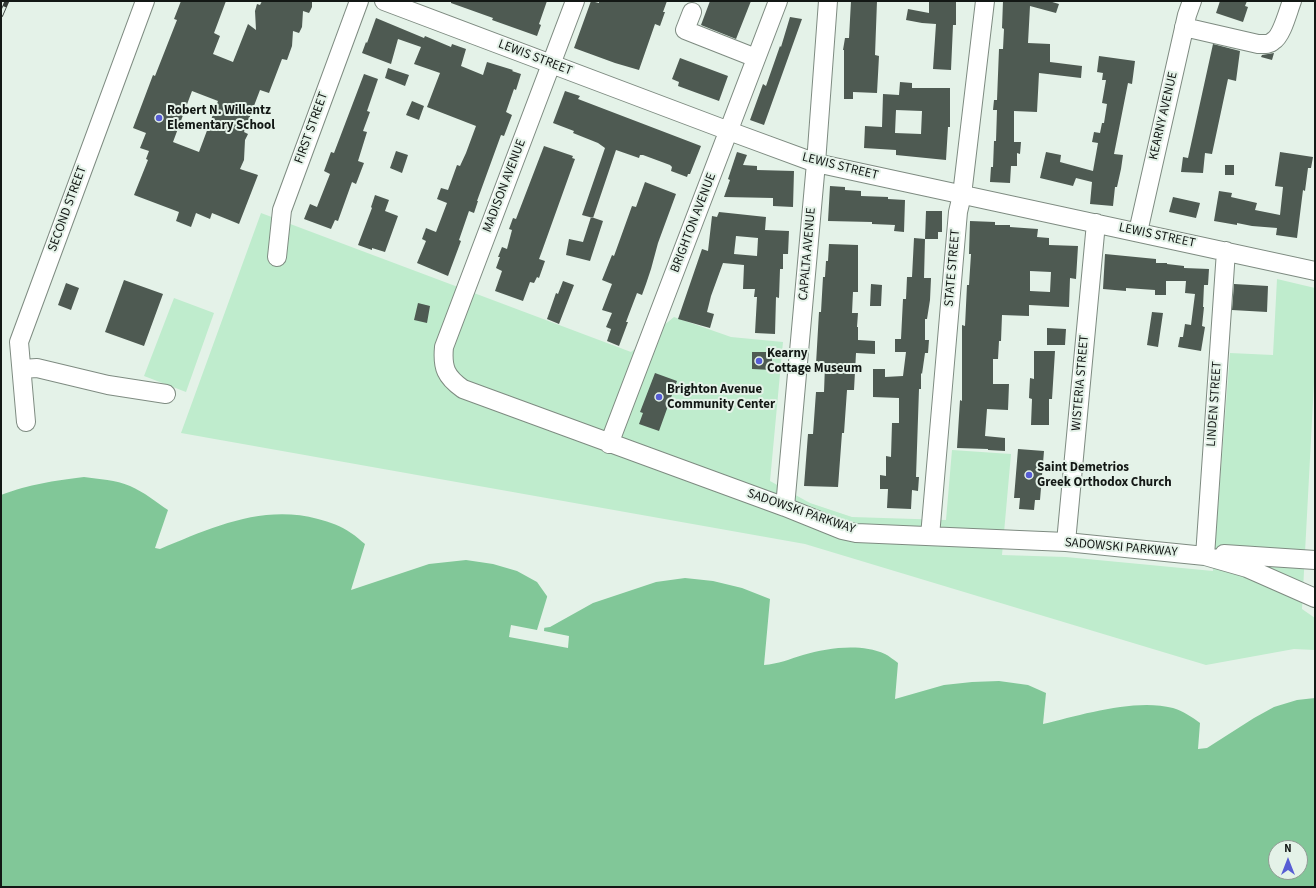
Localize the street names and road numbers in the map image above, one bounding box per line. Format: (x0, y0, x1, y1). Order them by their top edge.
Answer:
street label: LEWIS STREET (496, 37, 574, 79)
street label: KEARNY AVENUE (1146, 70, 1182, 162)
street label: FIRST STREET (292, 90, 332, 166)
street label: MADISON AVENUE (480, 137, 530, 235)
street label: LEWIS STREET (800, 150, 880, 184)
street label: SECOND STREET (45, 164, 91, 254)
street label: BRIGHTON AVENUE (668, 171, 720, 275)
street label: CAPALTA AVENUE (796, 207, 820, 301)
street label: LEWIS STREET (1117, 220, 1197, 252)
street label: STATE STREET (942, 229, 964, 307)
street label: WISTERIA STREET (1069, 334, 1093, 432)
street label: LINDEN STREET (1204, 361, 1226, 447)
street label: SADOWSKI PARKWAY (745, 486, 857, 538)
street label: SADOWSKI PARKWAY (1064, 535, 1178, 561)

